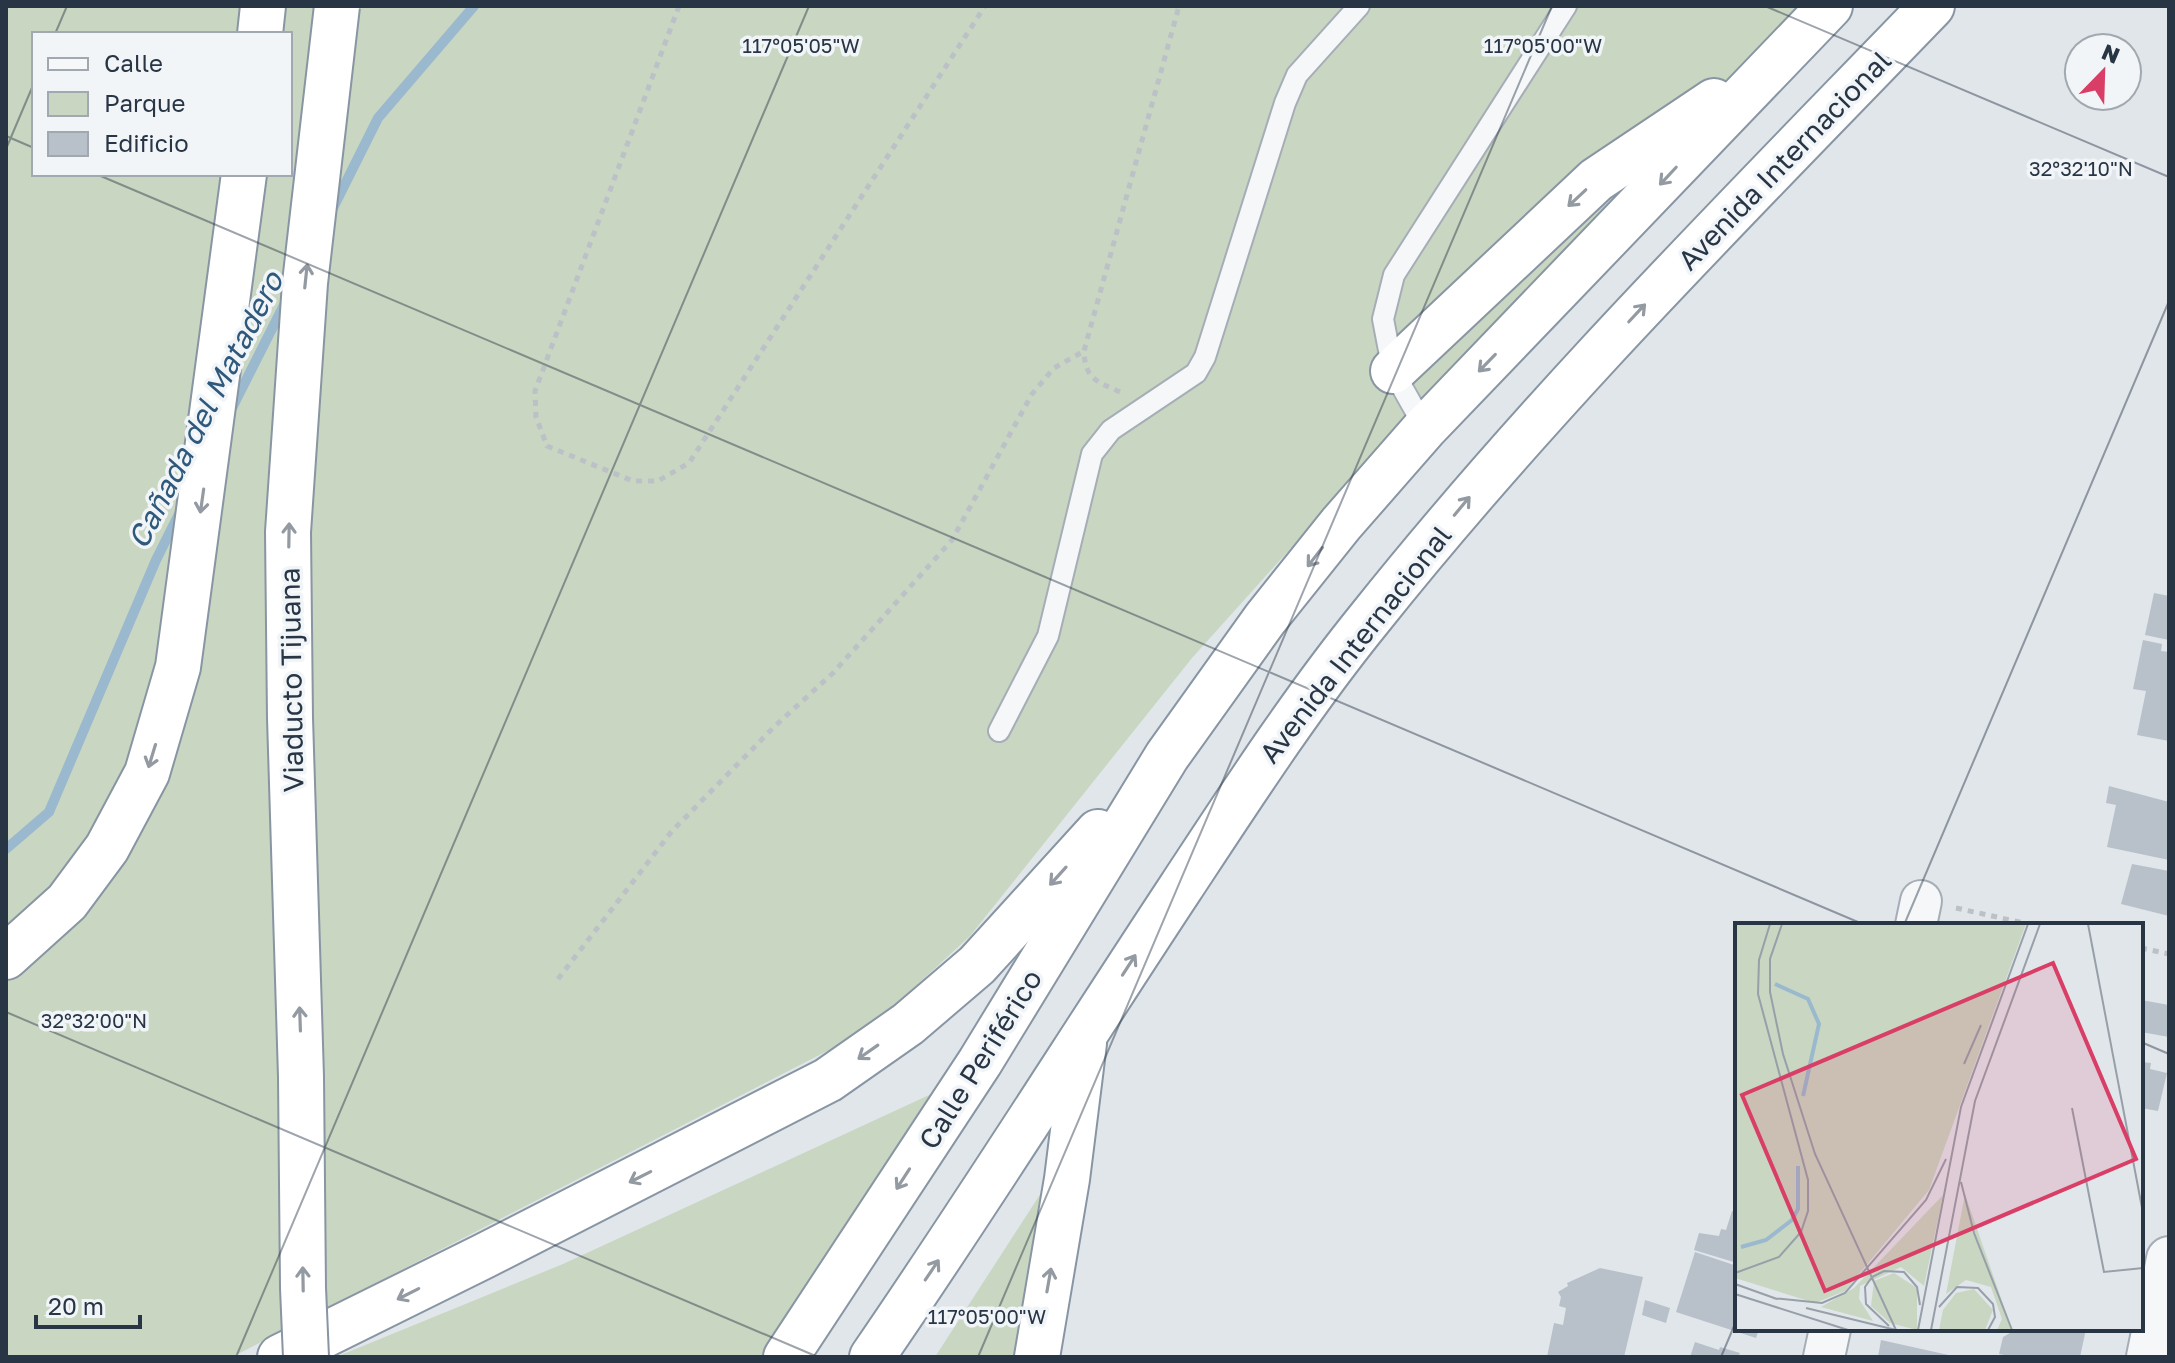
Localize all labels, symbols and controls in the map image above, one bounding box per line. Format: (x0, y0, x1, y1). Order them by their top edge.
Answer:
legend (32, 32, 292, 176)
north arrow (2063, 32, 2143, 112)
text: 117°05'05"W (742, 33, 860, 57)
text: 117°05'00"W (1484, 33, 1602, 57)
text: N (2098, 37, 2124, 69)
street label: Avenida Internacional (1671, 44, 1897, 276)
text: Calle (104, 48, 163, 77)
text: Parque (104, 88, 185, 117)
text: Edificio (104, 128, 189, 157)
text: 32°32'10"N (2029, 156, 2133, 180)
one-way arrow (1659, 165, 1677, 185)
one-way arrow (1567, 188, 1587, 207)
one-way arrow (298, 263, 313, 290)
water label: Cañada del Matadero (120, 264, 291, 554)
one-way arrow (1627, 304, 1645, 324)
one-way arrow (1478, 353, 1497, 373)
one-way arrow (194, 488, 209, 513)
one-way arrow (1453, 496, 1471, 517)
street label: Avenida Internacional (1252, 519, 1458, 769)
one-way arrow (281, 522, 296, 549)
one-way arrow (1306, 546, 1323, 567)
street label: Viaducto Tijuana (273, 567, 309, 793)
one-way arrow (144, 742, 159, 768)
one-way arrow (1048, 866, 1067, 886)
inset map (1735, 923, 2143, 1331)
one-way arrow (1121, 955, 1137, 977)
street label: Calle Periférico (912, 963, 1048, 1155)
one-way arrow (292, 1006, 307, 1033)
text: 32°32'00"N (41, 1008, 147, 1032)
one-way arrow (857, 1044, 879, 1060)
one-way arrow (895, 1167, 912, 1189)
one-way arrow (628, 1169, 652, 1185)
one-way arrow (924, 1259, 940, 1281)
one-way arrow (295, 1266, 311, 1293)
one-way arrow (1043, 1268, 1058, 1293)
scale bar (36, 1279, 140, 1329)
one-way arrow (397, 1287, 421, 1303)
text: 20 m (48, 1291, 104, 1320)
text: 117°05'00"W (928, 1304, 1046, 1328)

